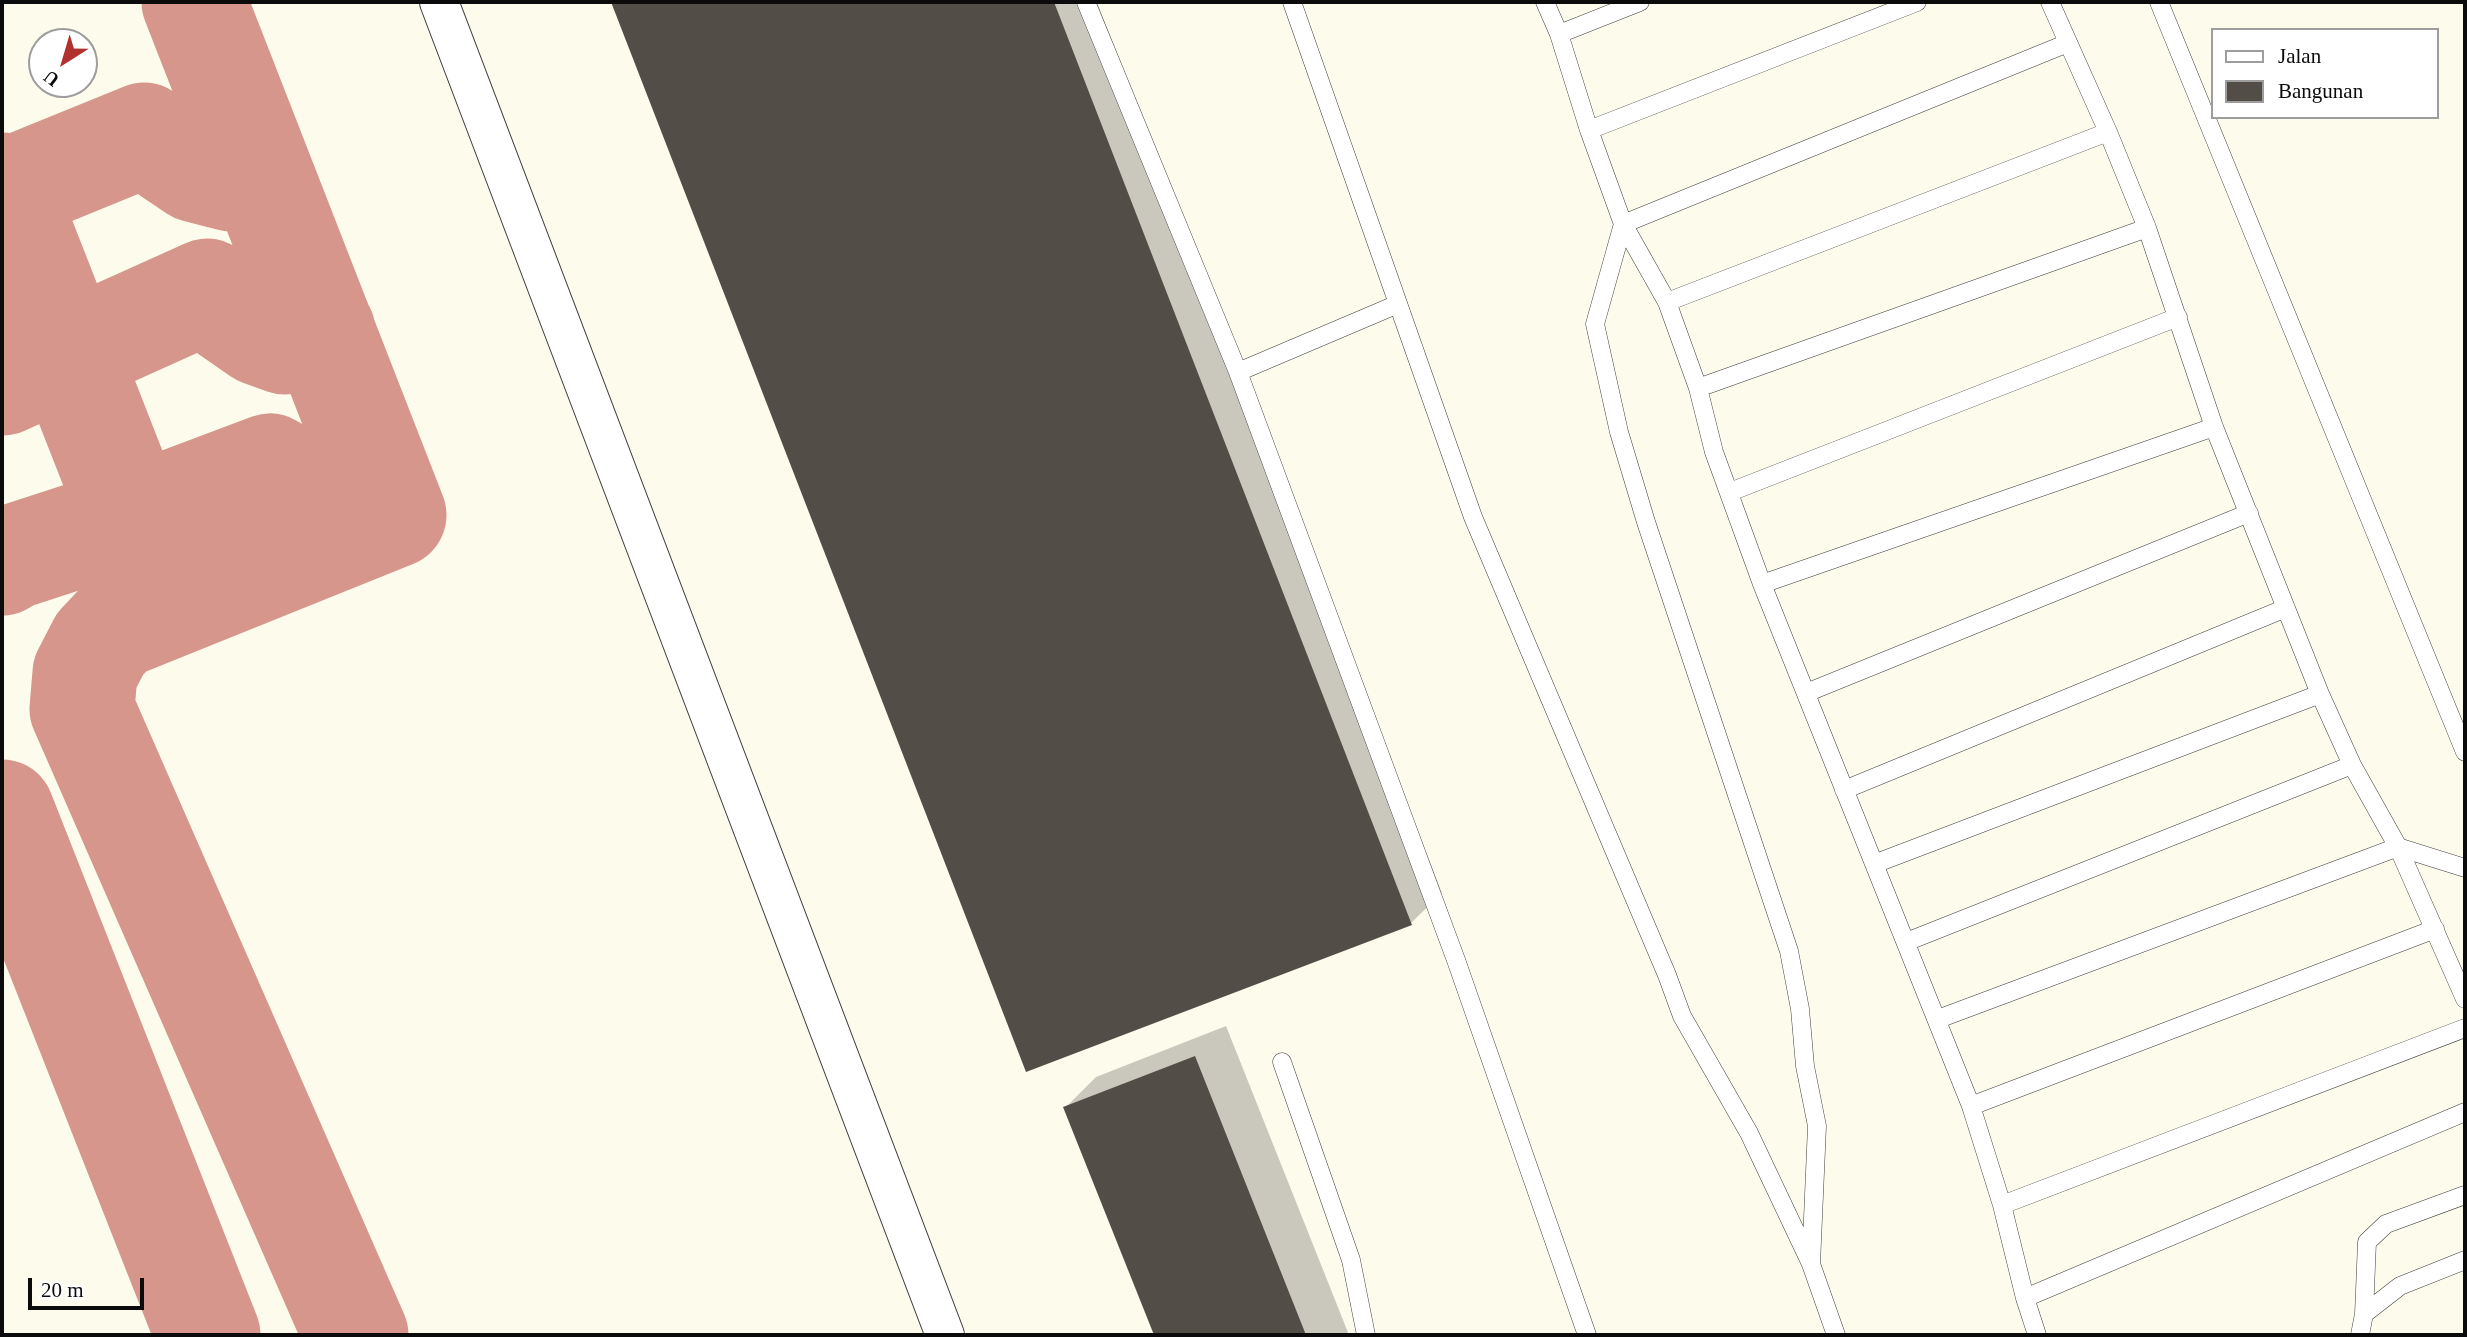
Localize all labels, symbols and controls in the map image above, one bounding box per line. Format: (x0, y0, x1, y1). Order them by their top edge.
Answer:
north arrow (28, 28, 98, 98)
legend (2212, 28, 2439, 119)
text: Jalan (2278, 44, 2321, 68)
text: U (39, 66, 63, 91)
text: Bangunan (2278, 79, 2363, 103)
scale bar (32, 1264, 147, 1308)
text: 20 m (41, 1278, 84, 1302)

